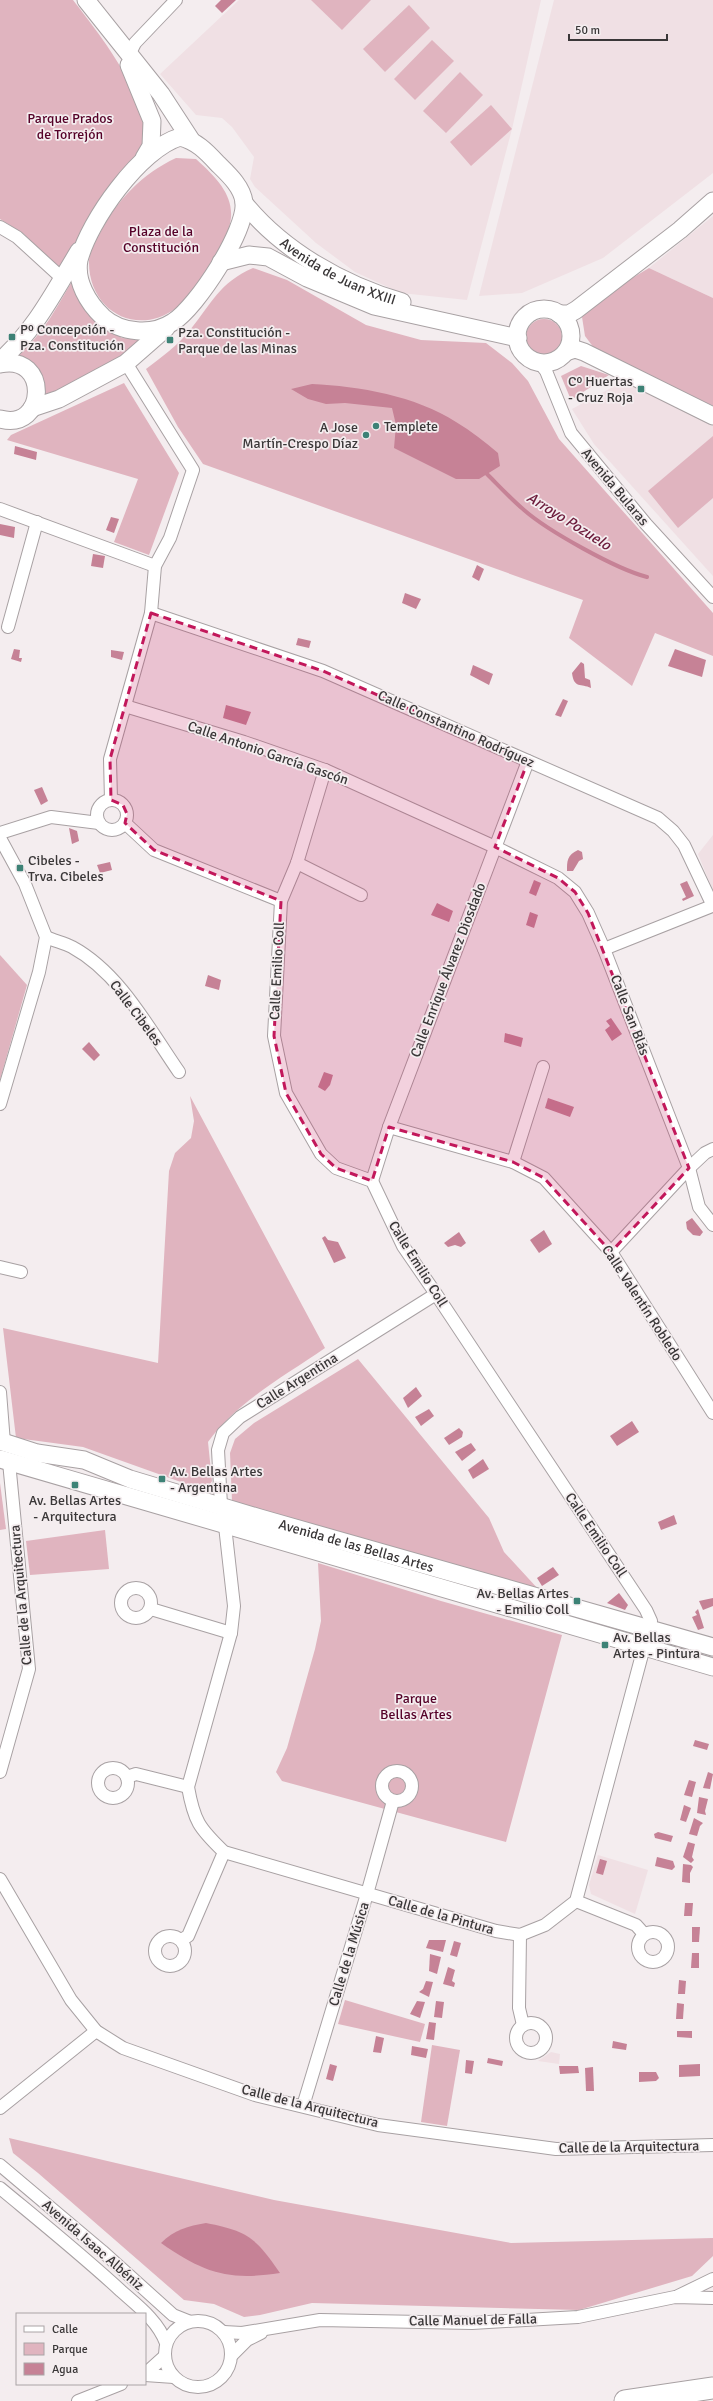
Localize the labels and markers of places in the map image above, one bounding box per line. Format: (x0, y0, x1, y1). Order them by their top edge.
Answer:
place label: Pº Concepción - Pza. Constitución (20, 321, 124, 354)
place label: Pza. Constitución - Parque de las Minas (178, 324, 297, 357)
marker: Pº Concepción - Pza. Constitución (7, 332, 17, 342)
marker: Pza. Constitución - Parque de las Minas (165, 335, 175, 345)
place label: Cº Huertas - Cruz Roja (568, 373, 633, 406)
marker: Cº Huertas - Cruz Roja (636, 384, 646, 394)
place label: Templete (384, 418, 438, 435)
place label: A Jose Martín-Crespo Díaz (242, 419, 358, 452)
marker: Templete (371, 421, 381, 431)
marker: A Jose Martín-Crespo Díaz (361, 430, 371, 440)
place label: Cibeles - Trva. Cibeles (28, 852, 104, 885)
marker: Cibeles - Trva. Cibeles (15, 863, 25, 873)
place label: Av. Bellas Artes - Argentina (170, 1463, 263, 1496)
marker: Av. Bellas Artes - Argentina (157, 1474, 167, 1484)
marker: Av. Bellas Artes - Arquitectura (70, 1480, 80, 1490)
place label: Av. Bellas Artes - Arquitectura (29, 1492, 121, 1525)
place label: Av. Bellas Artes - Emilio Coll (476, 1585, 569, 1618)
marker: Av. Bellas Artes - Emilio Coll (572, 1596, 582, 1606)
place label: Av. Bellas Artes - Pintura (613, 1629, 700, 1662)
marker: Av. Bellas Artes - Pintura (600, 1640, 610, 1650)

